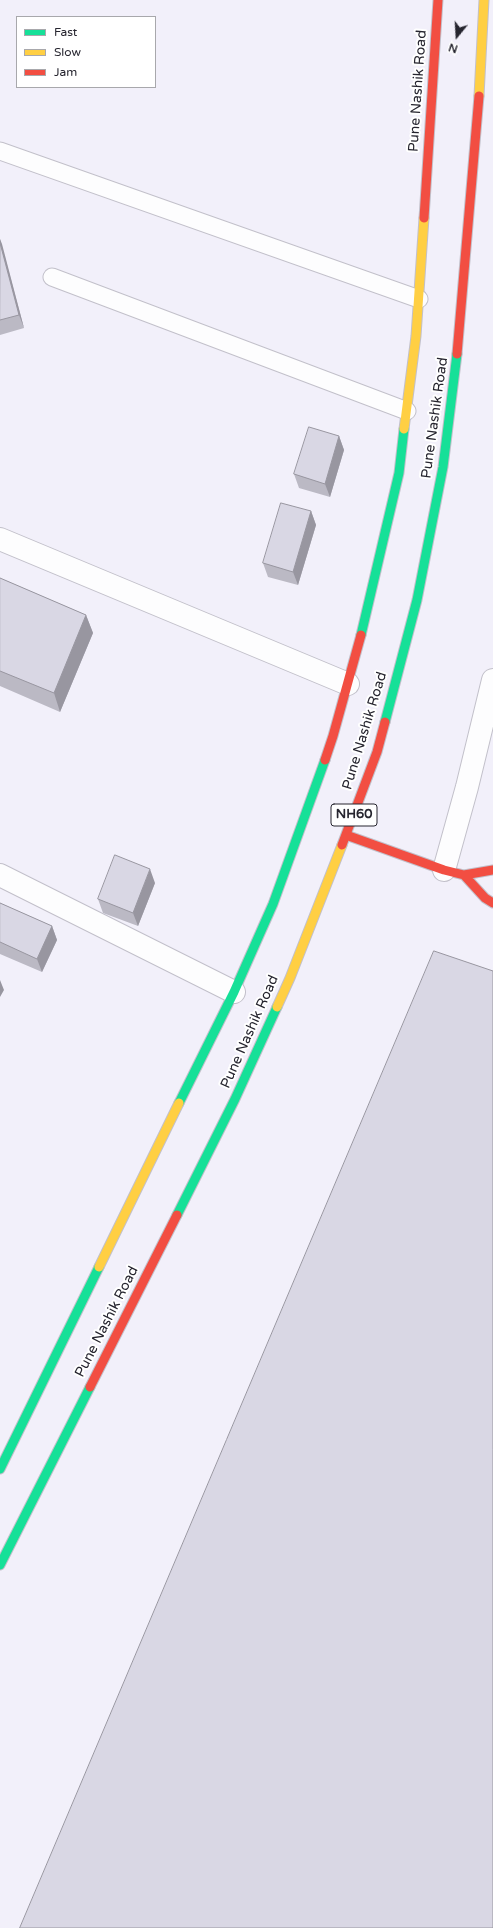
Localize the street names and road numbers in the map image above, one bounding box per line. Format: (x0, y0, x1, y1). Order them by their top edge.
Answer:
street label: Pune Nashik Road (405, 29, 431, 153)
street label: Pune Nashik Road (418, 356, 452, 480)
street label: Pune Nashik Road (339, 670, 391, 792)
road number: NH60 (331, 804, 377, 826)
street label: Pune Nashik Road (217, 973, 283, 1091)
street label: Pune Nashik Road (72, 1264, 142, 1380)

